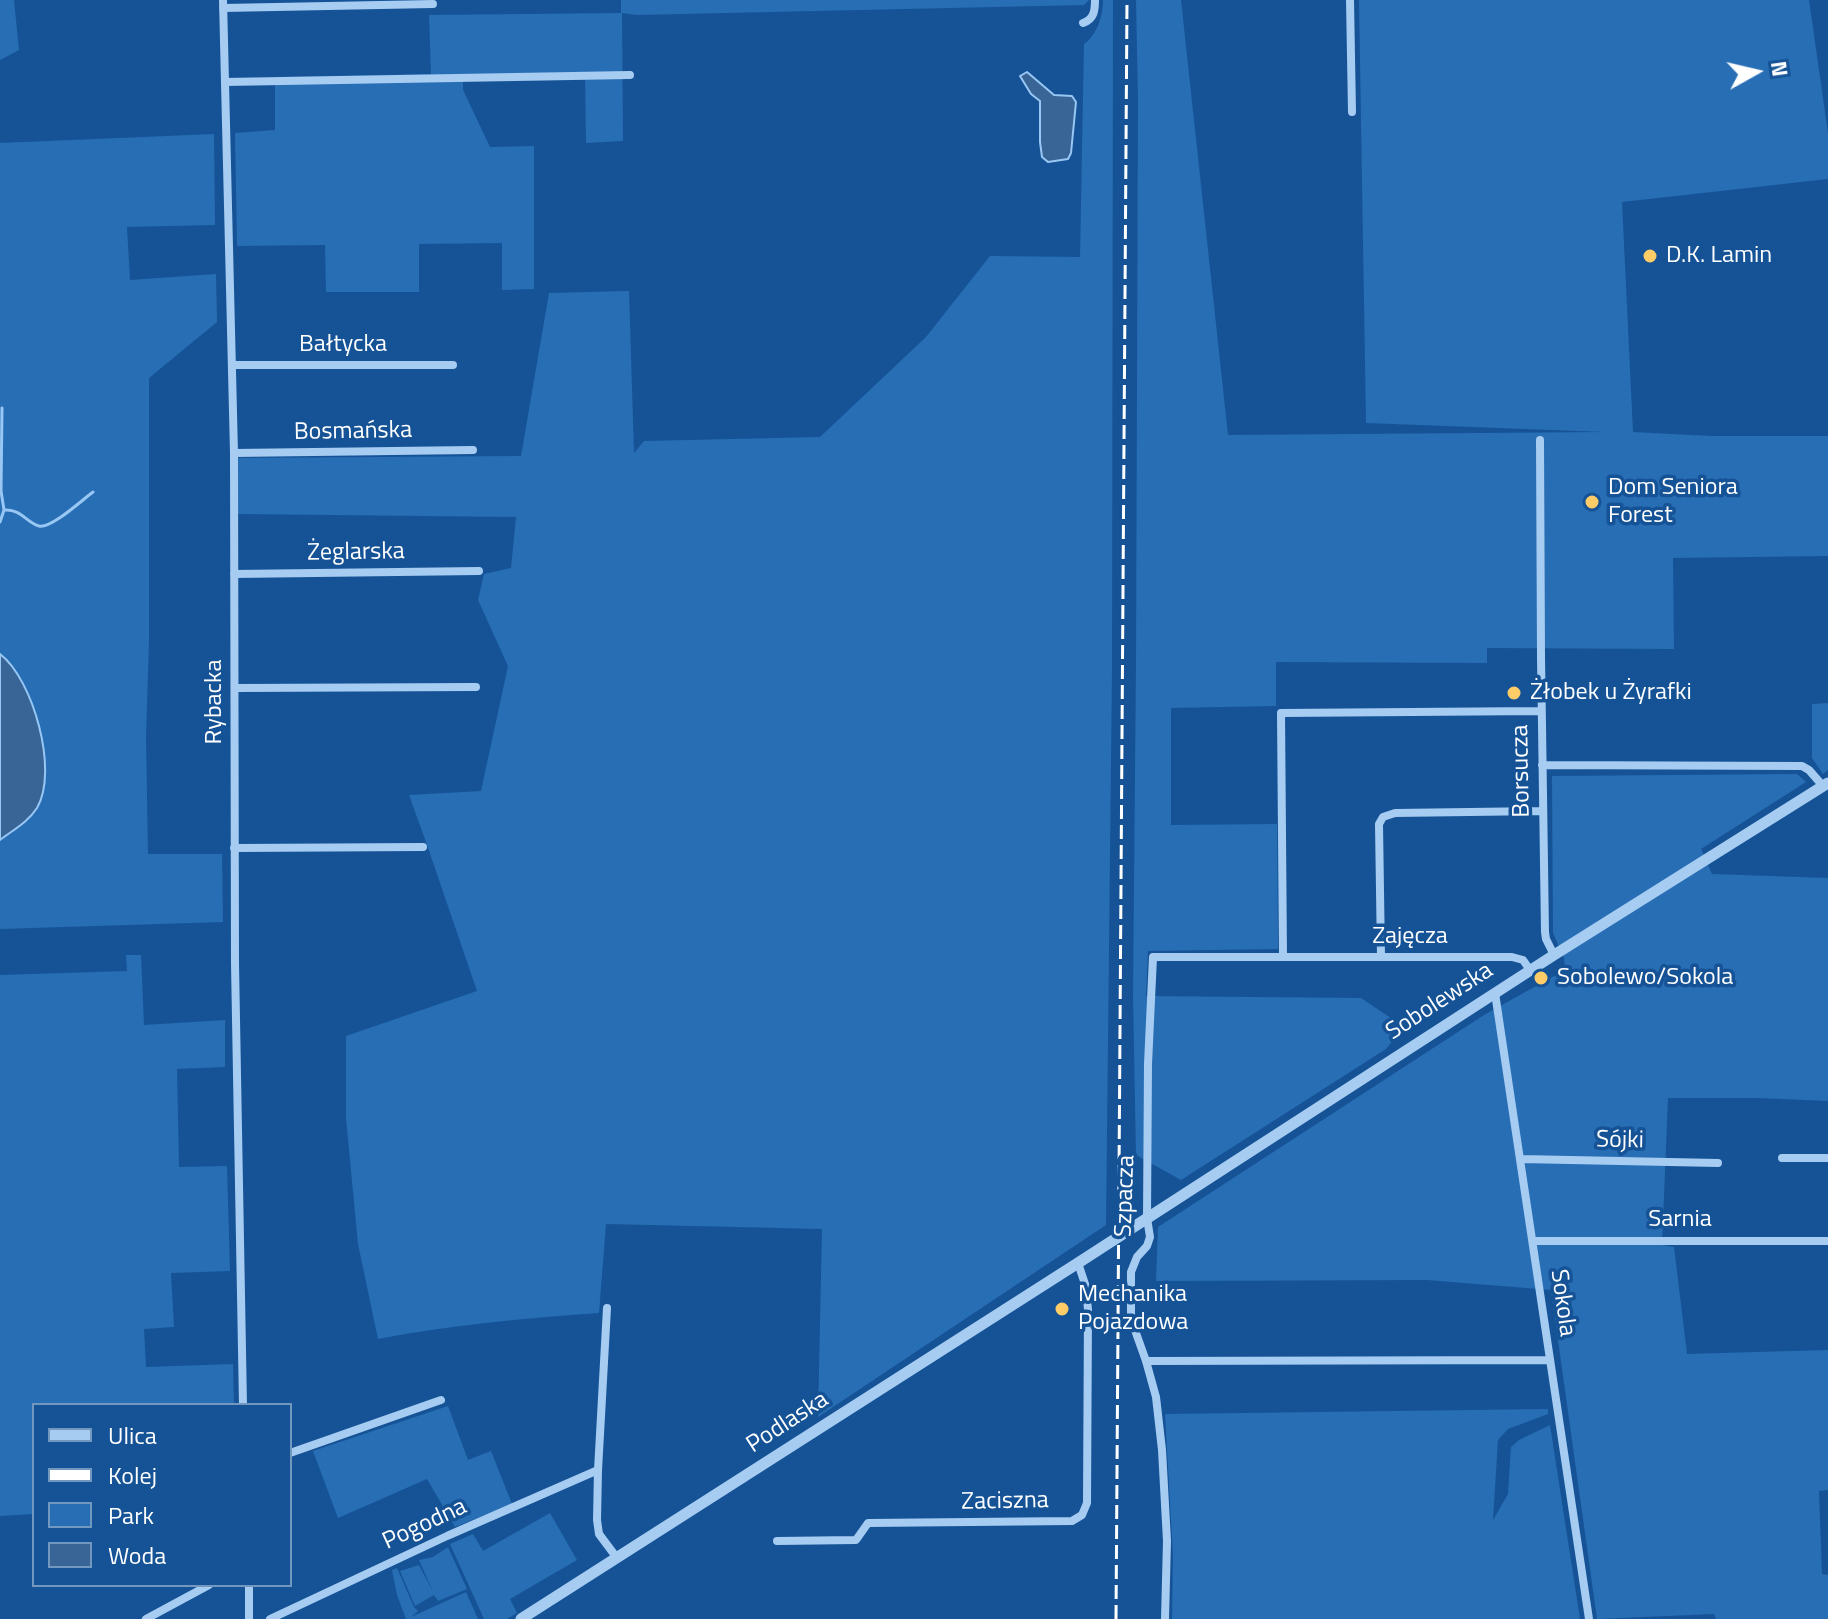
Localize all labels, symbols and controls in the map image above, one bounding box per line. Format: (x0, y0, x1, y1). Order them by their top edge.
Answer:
north arrow (1716, 32, 1796, 112)
text: N (1762, 59, 1798, 79)
place label: D.K. Lamin (1666, 242, 1772, 270)
marker: D.K. Lamin (1641, 247, 1659, 265)
street label: Bałtycka (299, 331, 387, 359)
street label: Bosmańska (294, 417, 412, 447)
place label: Dom Seniora Forest (1608, 474, 1738, 530)
marker: Dom Seniora Forest (1583, 493, 1601, 511)
street label: Żeglarska (307, 538, 405, 568)
street label: Rybacka (201, 660, 229, 744)
place label: Żłobek u Żyrafki (1530, 679, 1692, 707)
marker: Żłobek u Żyrafki (1505, 684, 1523, 702)
street label: Borsucza (1507, 724, 1537, 818)
street label: Zajęcza (1372, 923, 1448, 951)
street label: Sobolewska (1381, 957, 1499, 1047)
place label: Sobolewo/Sokola (1557, 964, 1733, 992)
marker: Sobolewo/Sokola (1532, 969, 1550, 987)
street label: Sójki (1596, 1126, 1644, 1156)
street label: Szpacza (1110, 1155, 1142, 1237)
street label: Sarnia (1648, 1206, 1712, 1234)
street label: Sokola (1543, 1268, 1581, 1338)
place label: Mechanika Pojazdowa (1078, 1281, 1188, 1337)
marker: Mechanika Pojazdowa (1053, 1300, 1071, 1318)
street label: Podlaska (742, 1386, 834, 1460)
legend (32, 1403, 292, 1587)
text: Ulica (108, 1417, 157, 1453)
text: Kolej (108, 1457, 157, 1493)
street label: Zaciszna (961, 1487, 1049, 1517)
street label: Pogodna (378, 1493, 472, 1557)
text: Park (108, 1497, 154, 1533)
text: Woda (108, 1537, 166, 1573)

